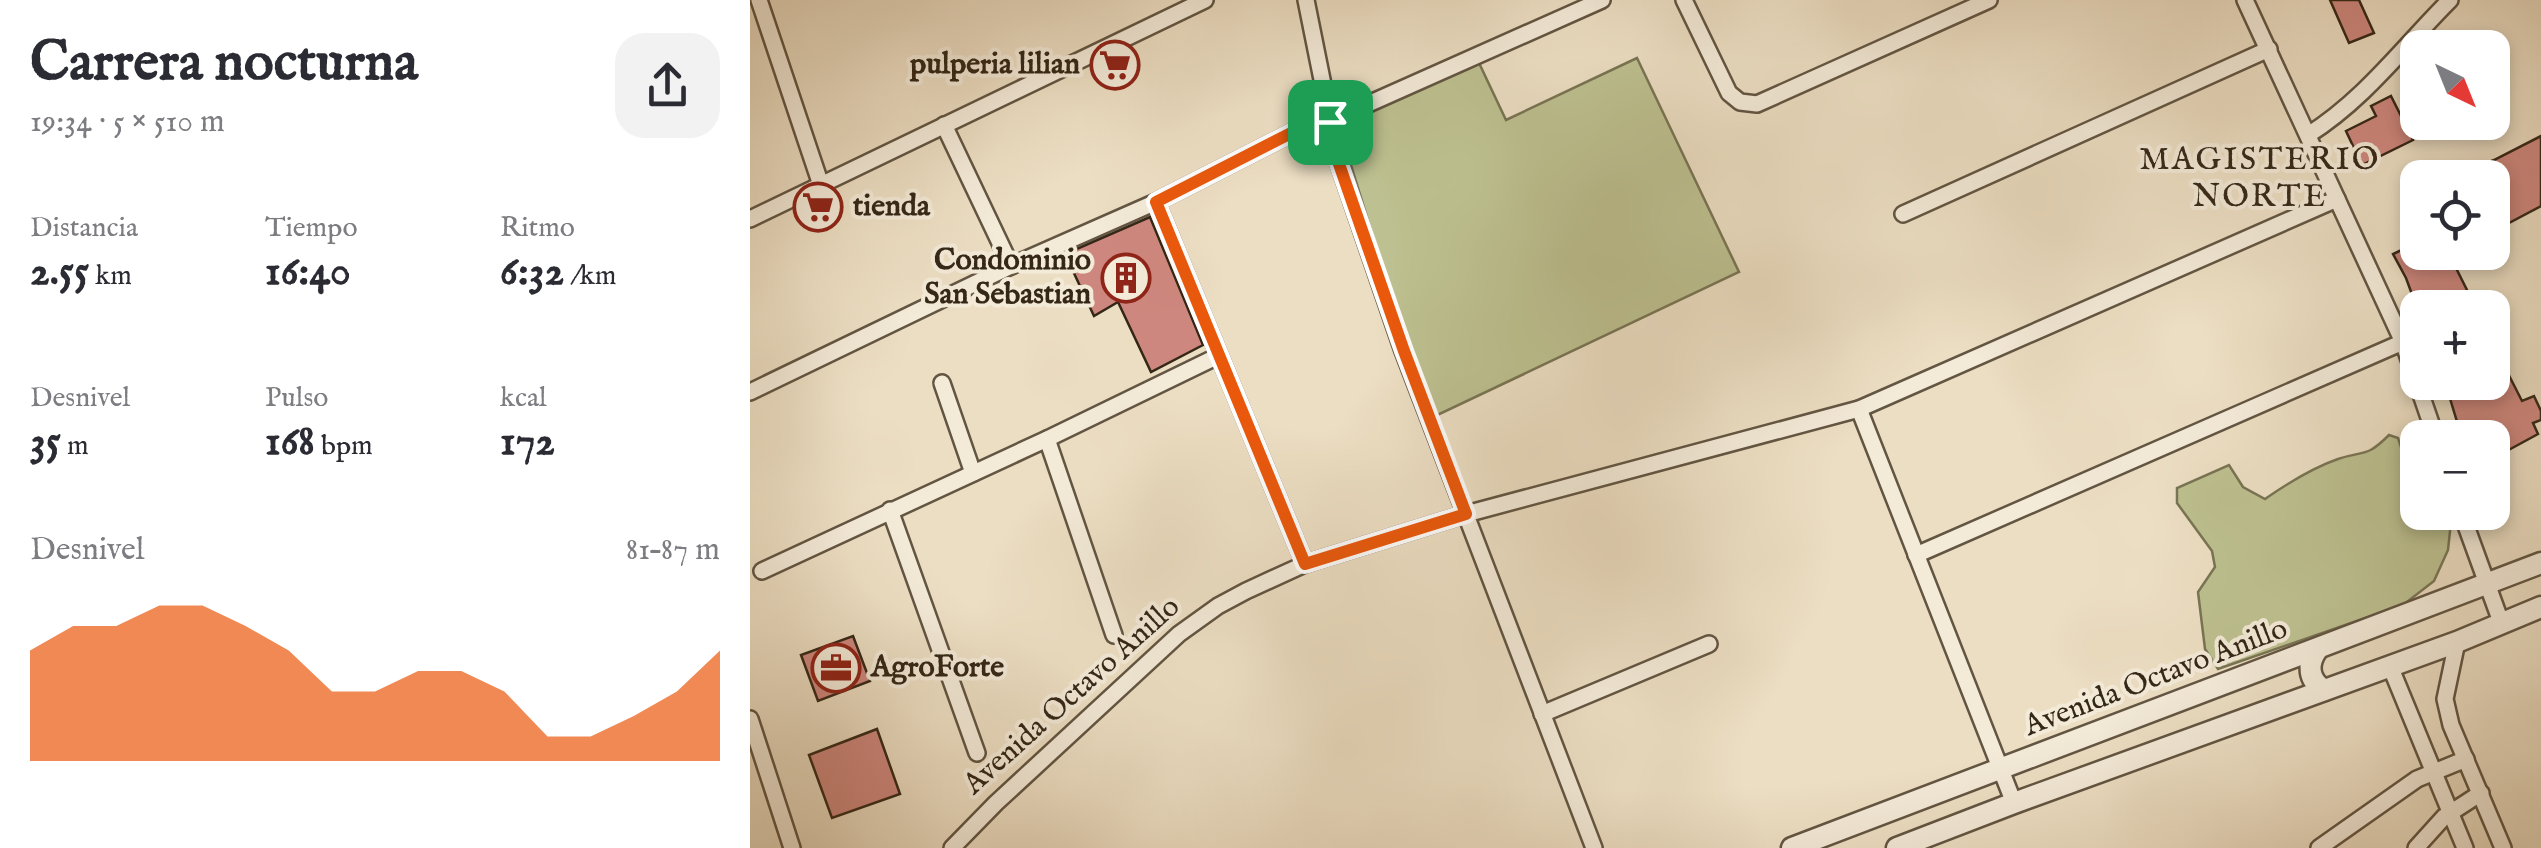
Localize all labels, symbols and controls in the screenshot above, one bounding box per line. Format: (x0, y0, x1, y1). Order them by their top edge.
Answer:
text: Carrera nocturna (30, 29, 418, 99)
north arrow (2400, 30, 2510, 140)
map controls (2400, 30, 2510, 530)
button: share (615, 33, 720, 138)
supermarket icon: pulperia lilian (1089, 39, 1141, 91)
place label: pulperia lilian (909, 46, 1080, 84)
pin (1288, 80, 1373, 165)
icon: arrive (1303, 95, 1358, 150)
text: 19:34 · 5 × 510 m (30, 102, 225, 143)
district label: MAGISTERIO NORTE (2139, 140, 2381, 218)
button: locate (2400, 160, 2510, 270)
supermarket icon: tienda (792, 181, 844, 233)
place label: tienda (853, 188, 931, 226)
text: Distancia (30, 211, 138, 246)
text: Tiempo (265, 211, 358, 246)
text: Ritmo (500, 211, 575, 246)
place label: Condominio San Sebastian (924, 242, 1091, 314)
text: 2.55 (30, 246, 89, 299)
text: 16:40 (265, 246, 351, 299)
text: 6:32 (500, 246, 564, 299)
building icon: Condominio San Sebastian (1100, 252, 1152, 304)
text: km (89, 259, 132, 294)
text: /km (564, 259, 616, 294)
button: + (2400, 290, 2510, 400)
text: Desnivel (30, 381, 130, 416)
text: Pulso (265, 381, 328, 416)
text: kcal (500, 381, 547, 416)
text: 35 (30, 416, 61, 469)
text: 168 (265, 416, 315, 469)
text: 172 (500, 416, 555, 469)
button: − (2400, 420, 2510, 530)
text: m (61, 429, 89, 464)
text: bpm (315, 429, 373, 464)
text: Desnivel (30, 530, 145, 571)
text: 81–87 m (626, 530, 720, 571)
street label: Avenida Octavo Anillo (955, 589, 1188, 804)
street label: Avenida Octavo Anillo (2018, 610, 2293, 746)
office icon: AgroForte (810, 642, 862, 694)
place label: AgroForte (870, 649, 1004, 687)

